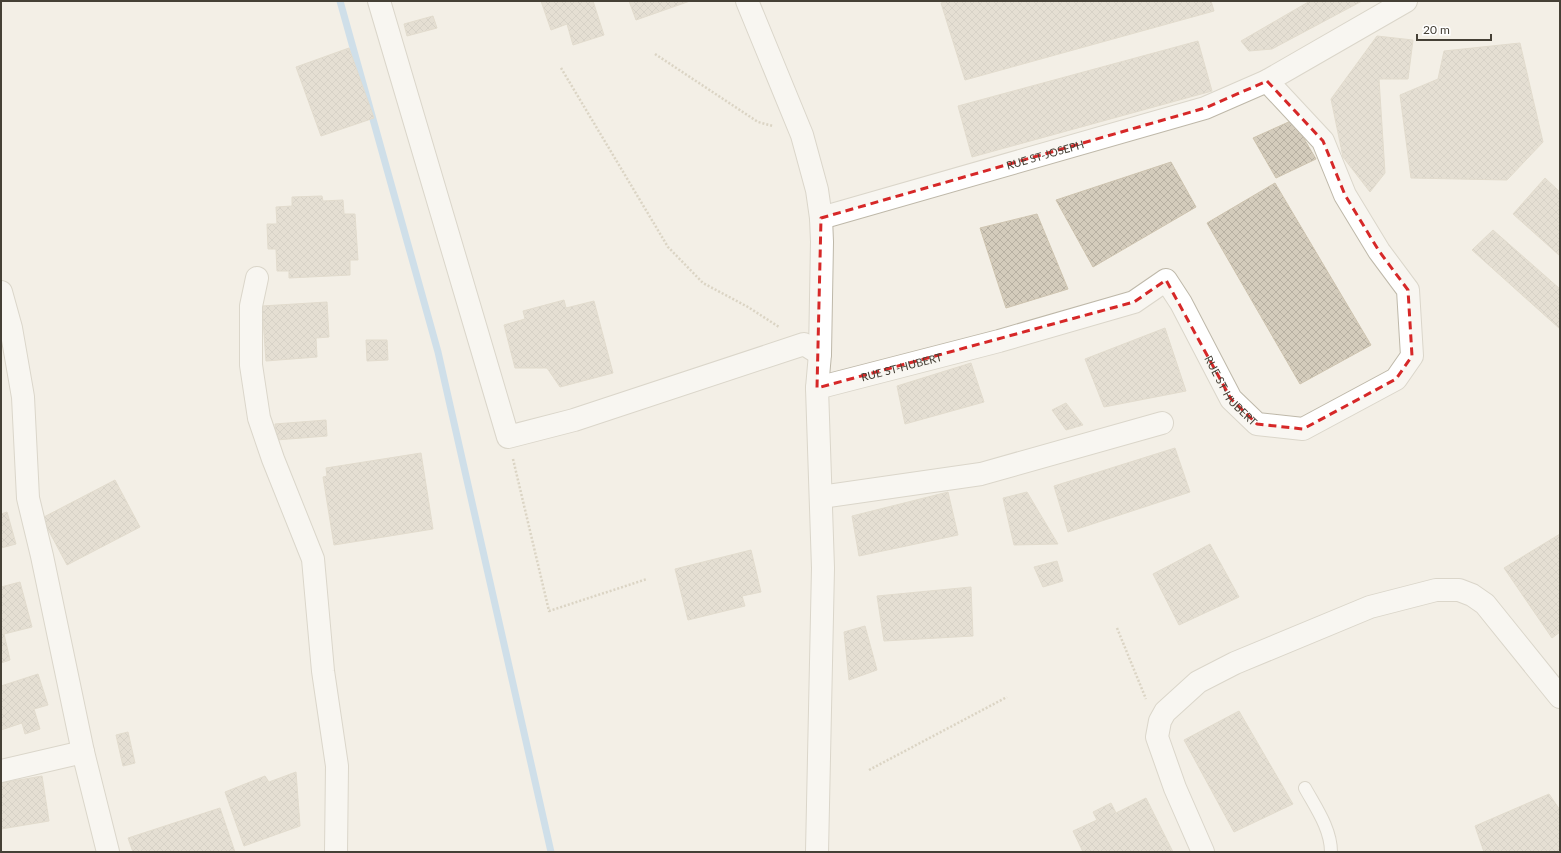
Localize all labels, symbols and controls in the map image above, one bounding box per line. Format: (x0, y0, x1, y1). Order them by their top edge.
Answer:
scale bar (1417, 16, 1491, 42)
text: 20 m (1423, 22, 1450, 37)
street label: RUE ST-JOSEPH (1005, 137, 1085, 171)
street label: RUE ST-HUBERT (859, 349, 944, 383)
street label: RUE ST-HUBERT (1203, 353, 1261, 428)

